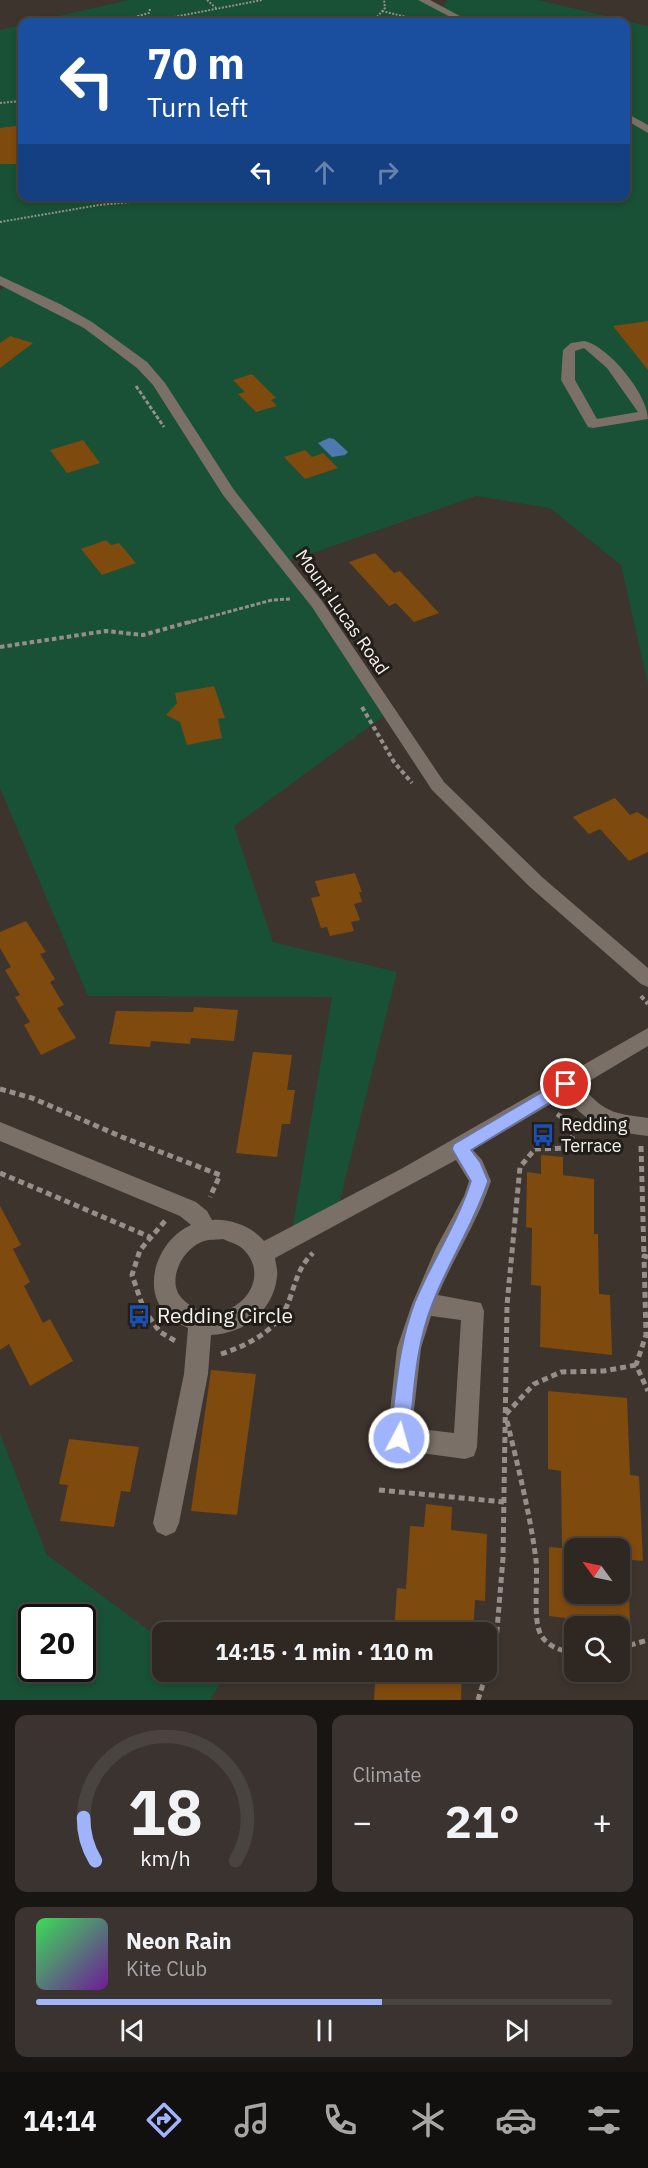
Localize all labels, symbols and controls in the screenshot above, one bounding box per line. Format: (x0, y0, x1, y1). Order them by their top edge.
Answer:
text: 70 m (147, 36, 245, 91)
icon: left (48, 42, 126, 120)
text: Turn left (147, 89, 248, 124)
icon: left (245, 156, 278, 189)
icon: ahead (308, 156, 341, 189)
icon: right (371, 156, 404, 189)
street label: Mount Lucas Road (291, 545, 394, 679)
pin (540, 1058, 591, 1109)
icon: arrive (549, 1067, 582, 1100)
place label: Redding Terrace (561, 1113, 628, 1157)
bus stop icon: Redding Terrace (530, 1122, 556, 1148)
place label: Redding Circle (157, 1301, 293, 1329)
bus stop icon: Redding Circle (126, 1303, 152, 1329)
position arrow (367, 1406, 431, 1470)
north arrow (564, 1538, 630, 1604)
map controls (564, 1538, 630, 1682)
speed limit sign: 20 (18, 1604, 96, 1682)
button: search (564, 1616, 630, 1682)
text: 14:15 · 1 min · 110 m (215, 1637, 434, 1666)
text: Climate (353, 1761, 421, 1788)
text: 18 (128, 1771, 203, 1852)
text: 21° (445, 1792, 520, 1850)
text: − (353, 1800, 372, 1843)
text: + (592, 1800, 612, 1843)
text: km/h (141, 1844, 191, 1872)
text: Neon Rain (126, 1926, 232, 1955)
text: Kite Club (126, 1955, 207, 1982)
icon: previous (116, 2014, 149, 2047)
icon: pause (308, 2014, 341, 2047)
icon: next (500, 2014, 533, 2047)
icon: directions (143, 2099, 185, 2141)
icon: music (231, 2099, 273, 2141)
icon: phone (319, 2099, 361, 2141)
icon: climate (407, 2099, 449, 2141)
icon: car (495, 2099, 537, 2141)
icon: filters (583, 2099, 625, 2141)
text: 14:14 (23, 2103, 97, 2138)

